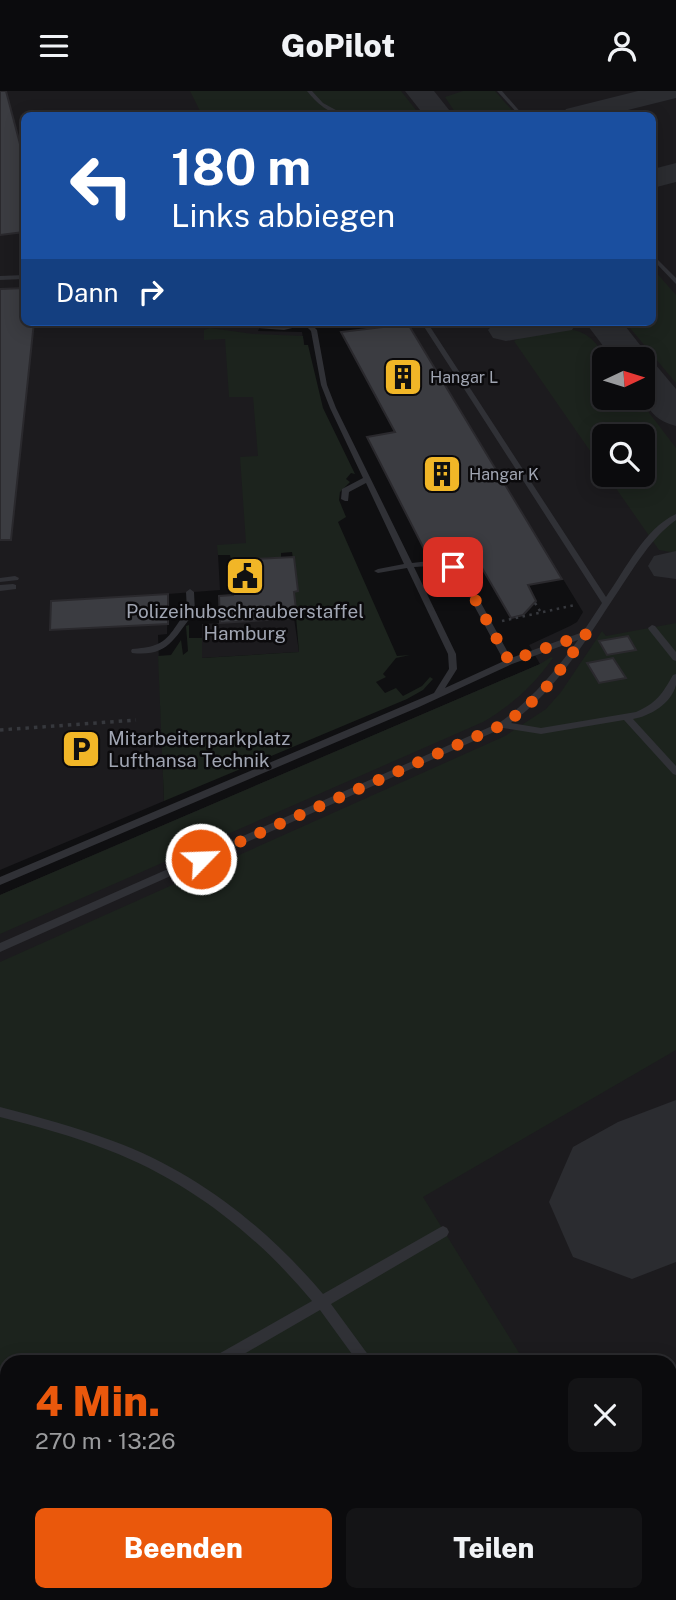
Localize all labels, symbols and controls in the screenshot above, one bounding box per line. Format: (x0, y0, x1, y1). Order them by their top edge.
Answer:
icon: menu (35, 27, 73, 65)
text: GoPilot (281, 27, 395, 64)
icon: person (603, 27, 641, 65)
text: 180 m (171, 138, 311, 196)
icon: left (56, 140, 147, 231)
text: Links abbiegen (171, 197, 395, 234)
icon: right (132, 273, 170, 311)
text: Dann (56, 277, 118, 308)
north arrow (592, 347, 654, 409)
map controls (592, 347, 655, 487)
building icon: Hangar L (382, 356, 424, 398)
place label: Hangar L (430, 368, 498, 387)
button: search (592, 424, 655, 487)
building icon: Hangar K (421, 453, 463, 495)
place label: Hangar K (469, 465, 539, 484)
pin (423, 537, 483, 597)
icon: arrive (434, 548, 472, 586)
public building icon: Polizeihubschrauberstaffel Hamburg (224, 555, 266, 597)
place label: Polizeihubschrauberstaffel Hamburg (126, 600, 364, 644)
place label: Mitarbeiterparkplatz Lufthansa Technik (108, 727, 290, 771)
parking icon: Mitarbeiterparkplatz Lufthansa Technik (60, 728, 102, 770)
position arrow (164, 822, 238, 896)
text: 4 Min. (35, 1376, 160, 1425)
button: close (568, 1378, 642, 1452)
text: 270 m · 13:26 (35, 1427, 175, 1454)
button: Beenden (35, 1508, 332, 1588)
button: Teilen (346, 1508, 642, 1588)

